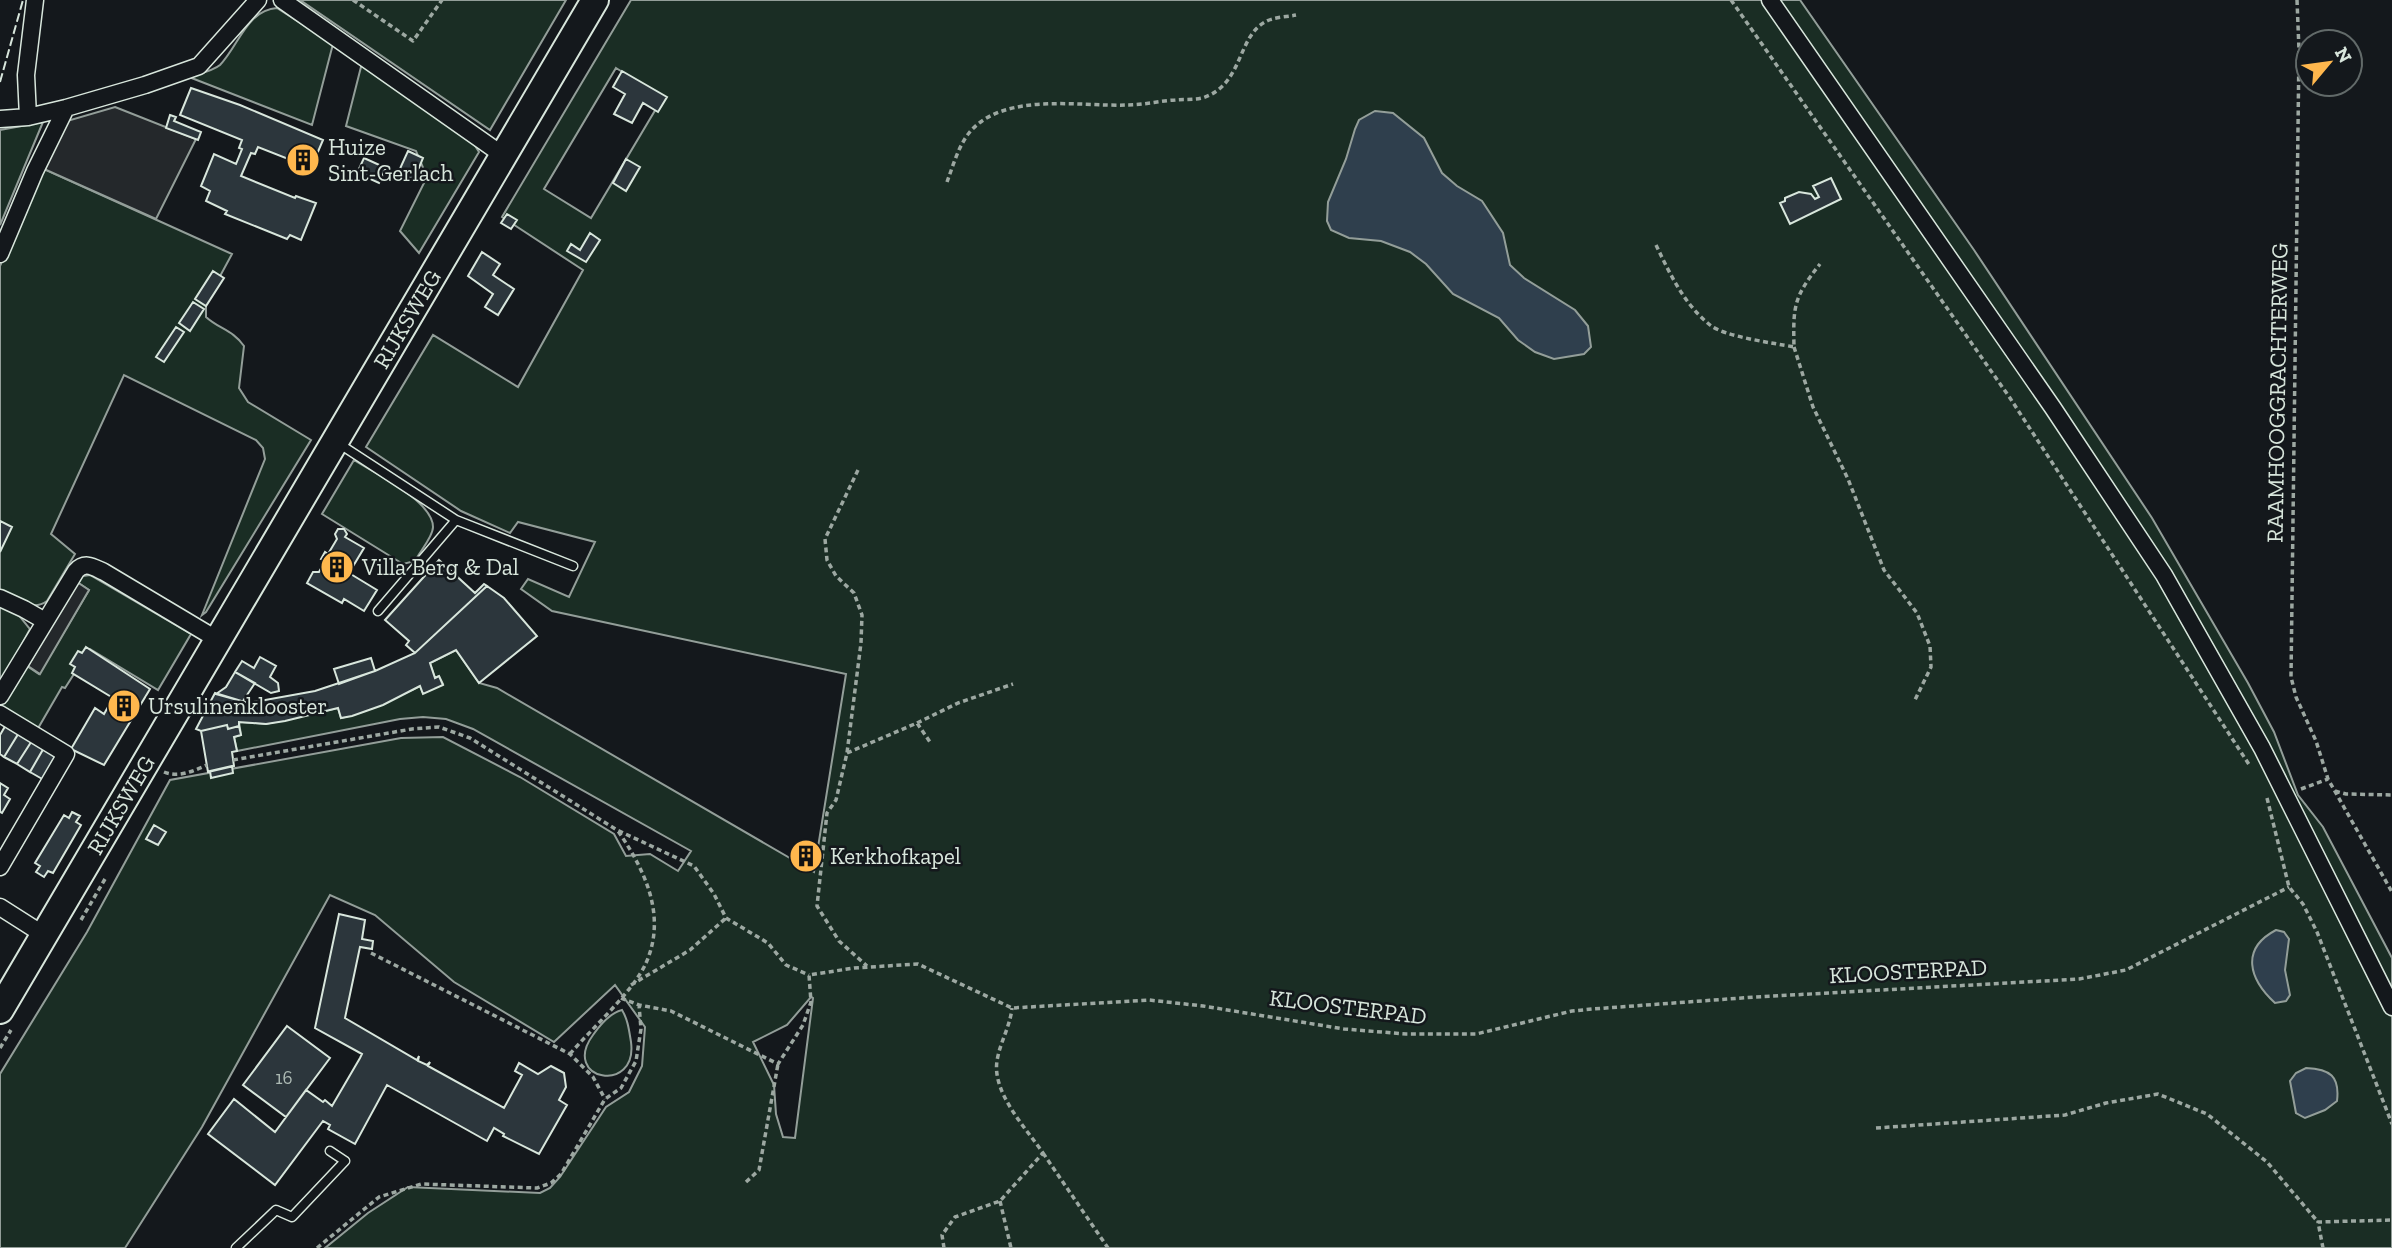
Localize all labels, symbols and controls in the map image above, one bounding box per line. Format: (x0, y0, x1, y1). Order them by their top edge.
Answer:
north arrow (2294, 28, 2364, 98)
text: N (2330, 43, 2357, 67)
place label: Huize Sint-Gerlach (328, 133, 453, 187)
building icon: Huize Sint-Gerlach (284, 141, 322, 179)
street label: RAAMHOOGGRACHTERWEG (2260, 243, 2294, 543)
street label: RIJKSWEG (367, 264, 447, 373)
building icon: Villa Berg & Dal (318, 548, 356, 586)
place label: Villa Berg & Dal (361, 553, 519, 581)
building icon: Ursulinenklooster (105, 687, 143, 725)
place label: Ursulinenklooster (148, 692, 327, 720)
street label: RIJKSWEG (81, 750, 161, 859)
building icon: Kerkhofkapel (787, 837, 825, 875)
place label: Kerkhofkapel (830, 842, 961, 870)
street label: KLOOSTERPAD (1828, 953, 1988, 989)
street label: KLOOSTERPAD (1268, 983, 1428, 1031)
house number: 16 (275, 1066, 293, 1089)

